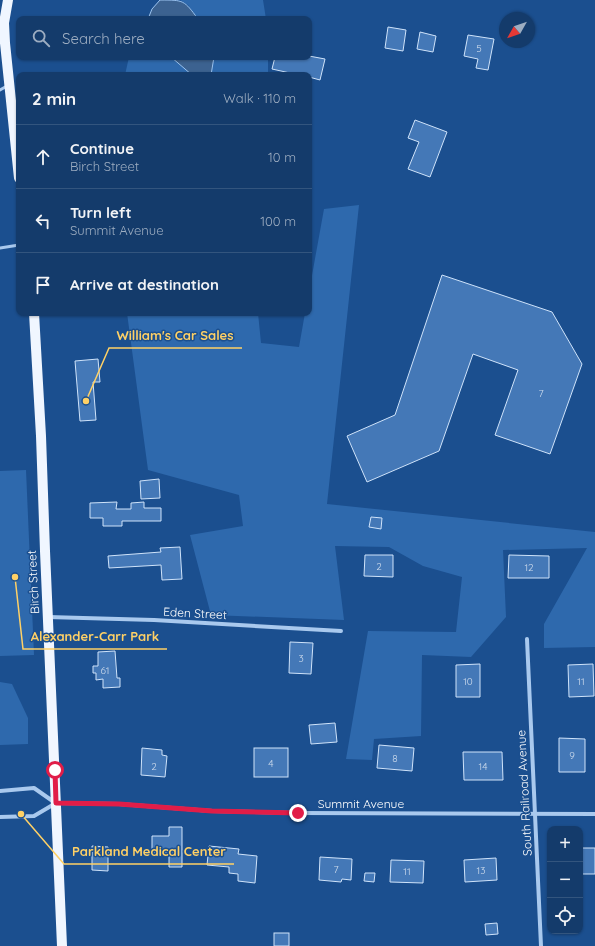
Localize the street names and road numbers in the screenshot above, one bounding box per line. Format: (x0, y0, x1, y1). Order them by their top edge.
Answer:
street label: Birch Street (24, 550, 42, 614)
street label: Eden Street (163, 604, 227, 622)
street label: South Railroad Avenue (513, 729, 535, 856)
street label: Summit Avenue (318, 796, 404, 811)

